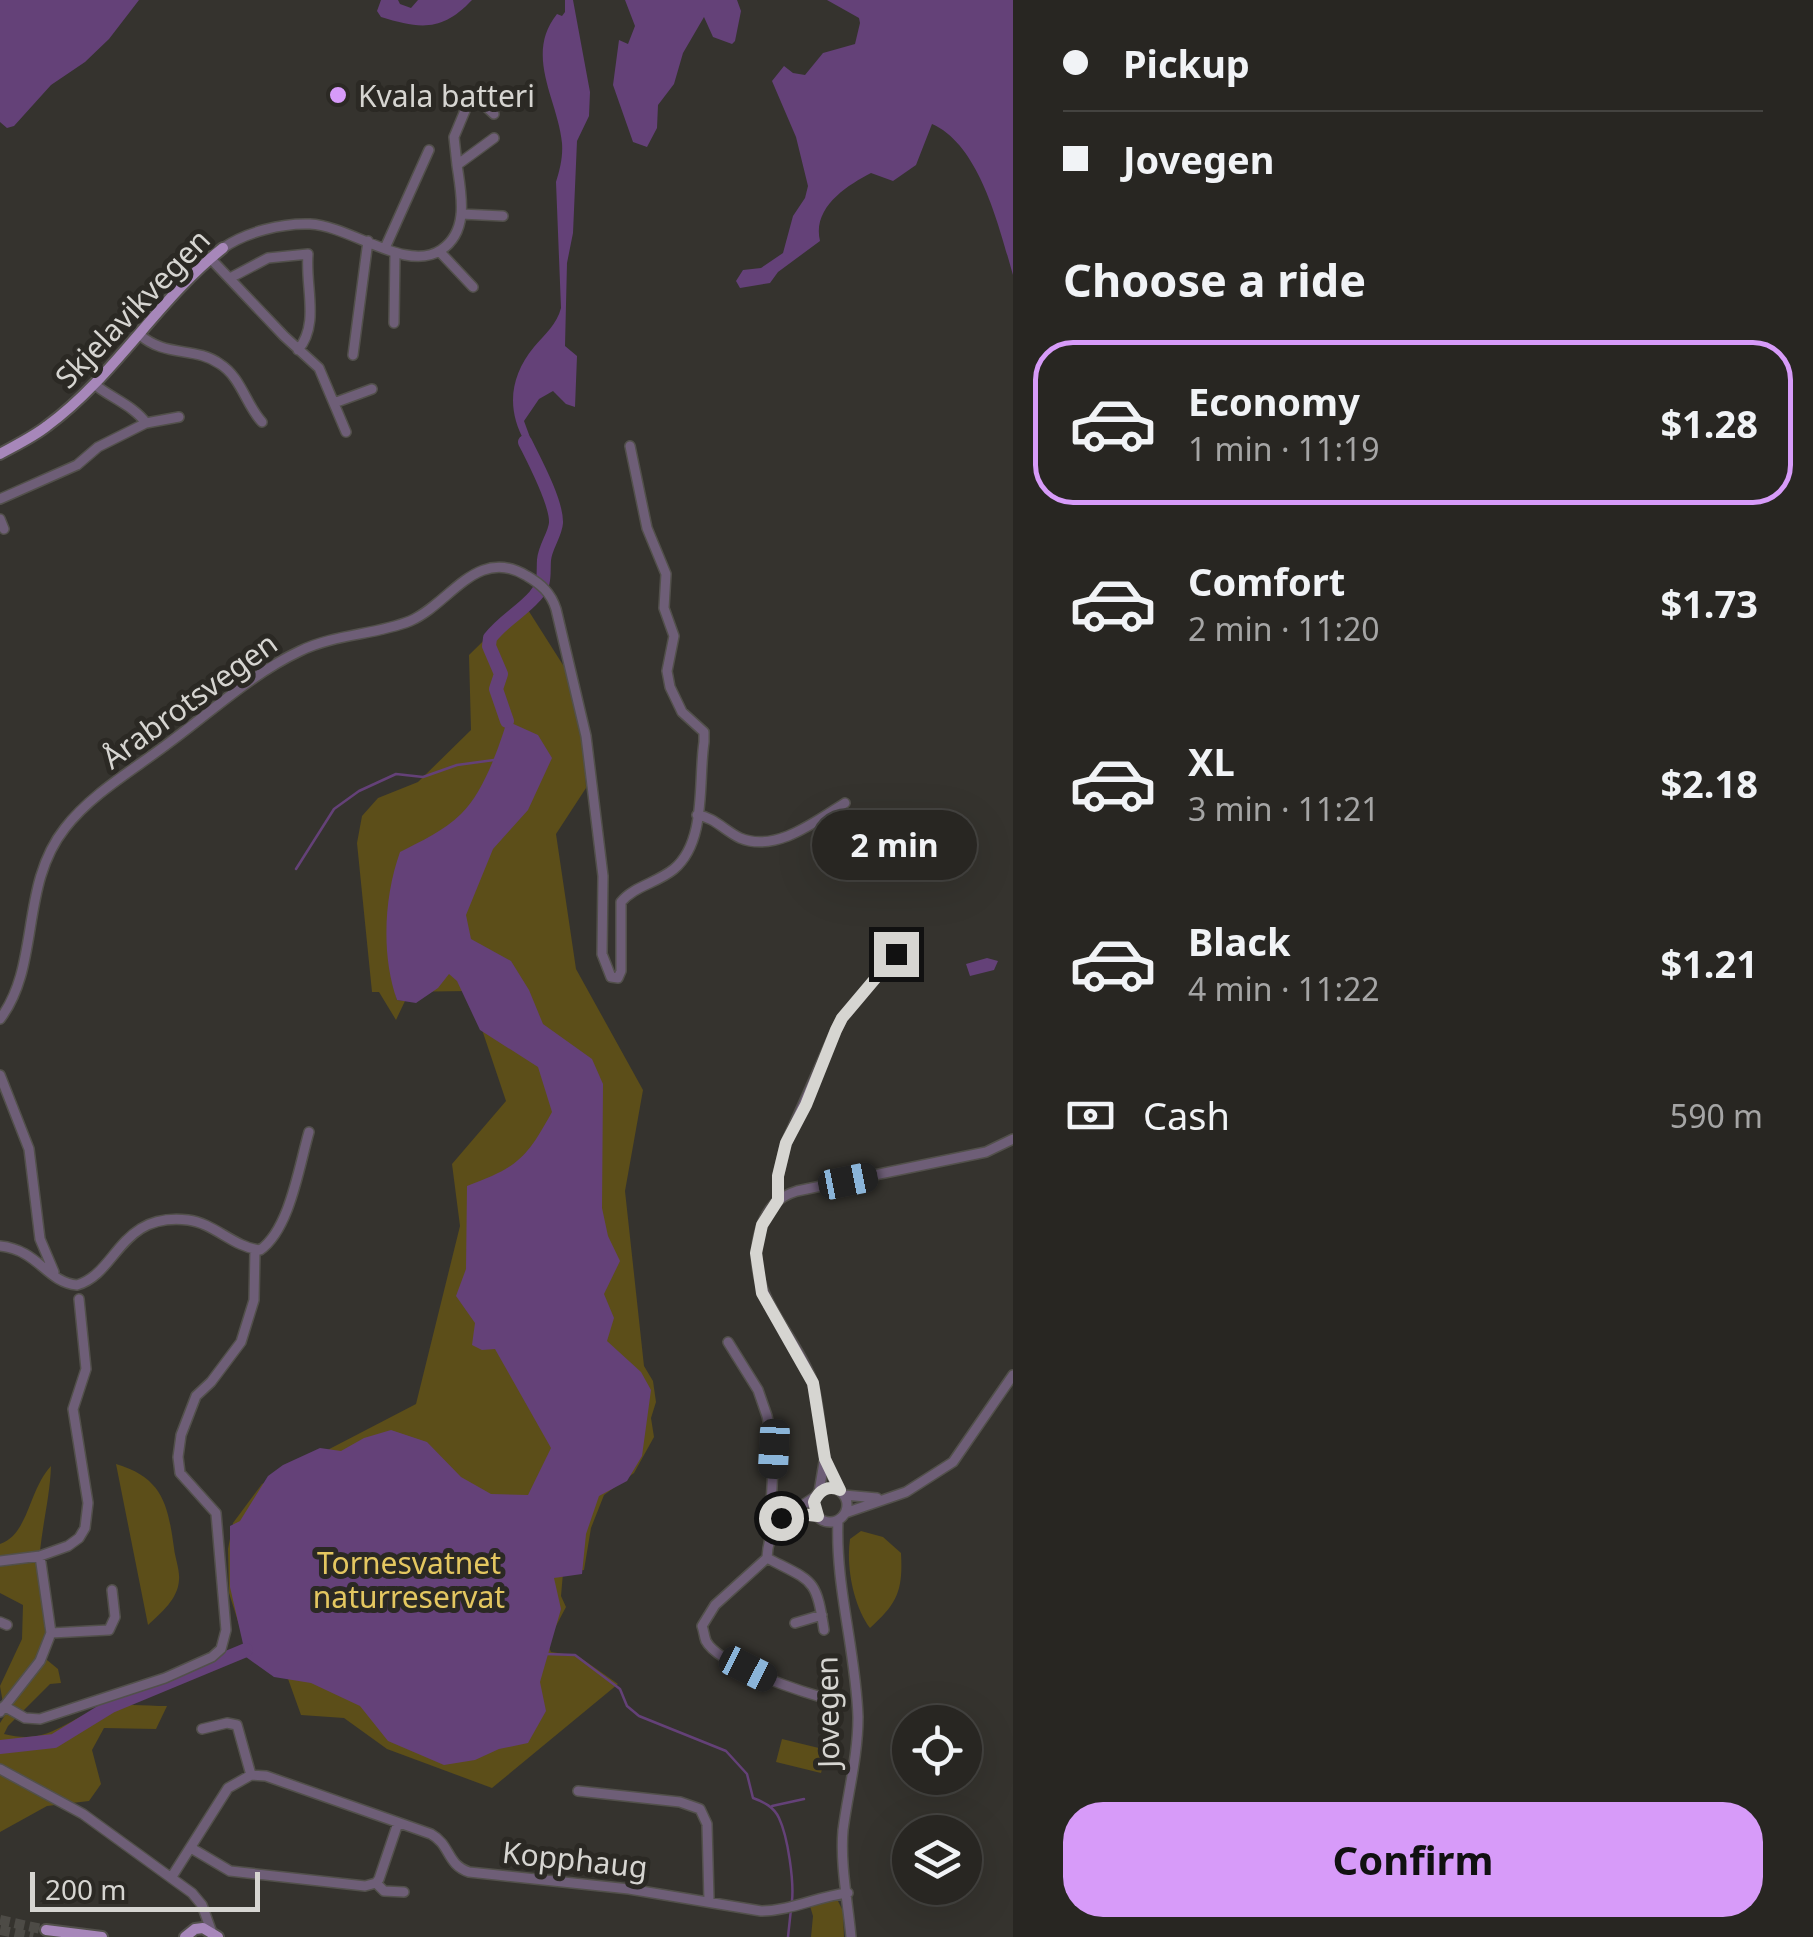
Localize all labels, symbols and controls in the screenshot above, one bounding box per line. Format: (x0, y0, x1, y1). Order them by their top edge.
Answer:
text: Pickup (1123, 37, 1250, 89)
place label: Kvala batteri (358, 75, 535, 116)
marker: Kvala batteri (327, 84, 349, 106)
text: Jovegen (1123, 133, 1274, 185)
street label: Skjelavikvegen (45, 219, 219, 397)
text: Choose a ride (1063, 249, 1366, 310)
text: Economy (1188, 375, 1360, 427)
icon: car (1068, 378, 1158, 468)
text: $1.28 (1660, 397, 1758, 449)
text: 1 min · 11:19 (1188, 427, 1380, 470)
text: Comfort (1188, 555, 1345, 607)
icon: car (1068, 558, 1158, 648)
text: $1.73 (1660, 577, 1758, 629)
text: 2 min · 11:20 (1188, 607, 1380, 650)
street label: Årabrotsvegen (93, 622, 285, 778)
text: XL (1188, 735, 1235, 787)
icon: car (1068, 738, 1158, 828)
text: $2.18 (1660, 757, 1758, 809)
text: 3 min · 11:21 (1188, 787, 1380, 830)
callout: 2 min (814, 809, 978, 879)
text: 2 min (850, 823, 939, 866)
text: Black (1188, 915, 1291, 967)
icon: car (1068, 918, 1158, 1008)
route end (874, 932, 919, 977)
text: $1.21 (1660, 937, 1758, 989)
text: 4 min · 11:22 (1188, 967, 1380, 1010)
icon: cash (1063, 1088, 1118, 1143)
text: Cash (1143, 1089, 1230, 1141)
text: 590 m (1670, 1094, 1763, 1137)
car (816, 1161, 880, 1201)
car (757, 1418, 791, 1480)
route start (759, 1496, 804, 1541)
park label: Tornesvatnet naturreservat (313, 1542, 505, 1617)
car (714, 1642, 782, 1696)
street label: Jovegen (806, 1656, 849, 1771)
map controls (892, 1705, 982, 1905)
button: locate (892, 1705, 982, 1795)
button: Confirm (1063, 1802, 1763, 1917)
button: layers (892, 1815, 982, 1905)
street label: Kopphaug (500, 1831, 650, 1887)
scale bar (30, 1867, 260, 1912)
text: 200 m (45, 1870, 127, 1908)

